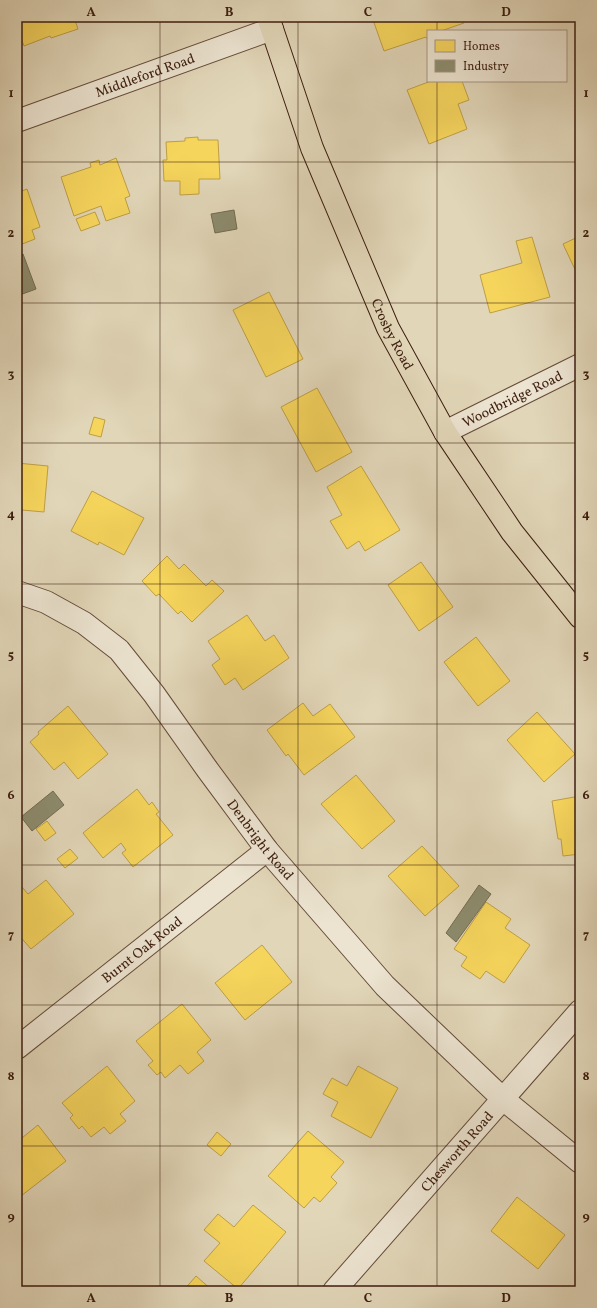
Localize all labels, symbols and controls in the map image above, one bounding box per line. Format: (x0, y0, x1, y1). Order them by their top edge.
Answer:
text: A (86, 4, 96, 22)
text: B (225, 4, 234, 22)
text: C (364, 4, 372, 22)
text: D (501, 4, 511, 22)
legend (427, 30, 567, 82)
text: Homes (463, 39, 500, 55)
street label: Middleford Road (93, 50, 198, 103)
text: Industry (463, 59, 509, 75)
text: 1 (8, 85, 14, 103)
text: 1 (583, 85, 589, 103)
text: 2 (8, 225, 15, 243)
text: 2 (583, 225, 590, 243)
street label: Crosby Road (366, 296, 417, 374)
text: 3 (8, 366, 15, 384)
text: 3 (583, 366, 590, 384)
street label: Woodbridge Road (460, 367, 566, 433)
text: 4 (7, 506, 15, 524)
text: 4 (582, 506, 590, 524)
text: 5 (8, 647, 14, 665)
text: 5 (583, 647, 589, 665)
text: 6 (7, 787, 15, 805)
text: 6 (582, 787, 590, 805)
street label: Denbright Road (222, 796, 297, 885)
street label: Burnt Oak Road (98, 913, 187, 988)
text: 7 (8, 927, 14, 945)
text: 7 (583, 927, 589, 945)
text: 8 (7, 1068, 15, 1086)
text: 8 (582, 1068, 590, 1086)
street label: Chesworth Road (417, 1108, 499, 1197)
text: 9 (7, 1208, 15, 1226)
text: 9 (582, 1208, 590, 1226)
text: A (86, 1290, 96, 1308)
text: B (225, 1290, 234, 1308)
text: C (364, 1290, 372, 1308)
text: D (501, 1290, 511, 1308)

